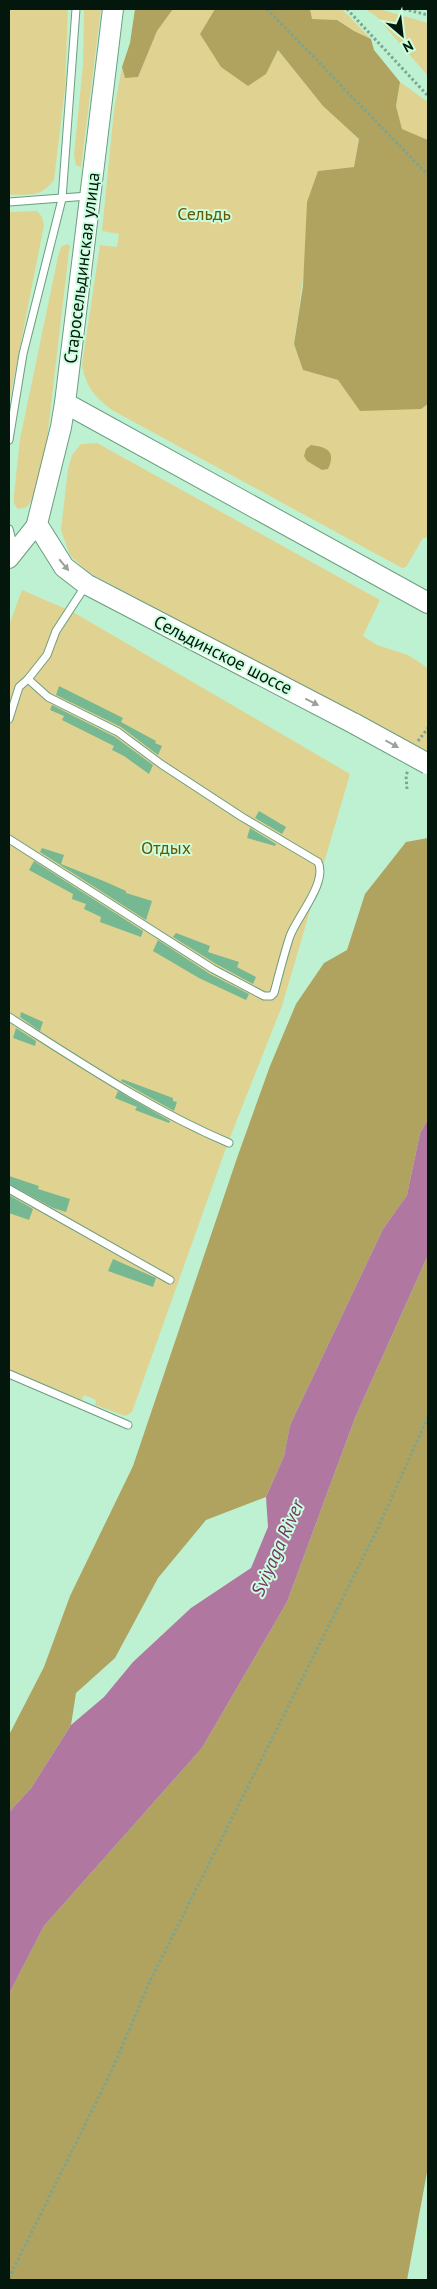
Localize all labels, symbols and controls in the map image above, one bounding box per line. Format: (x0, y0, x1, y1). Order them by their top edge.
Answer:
north arrow (377, 10, 427, 60)
text: N (400, 36, 416, 57)
street label: Старосельдинская улица (58, 171, 105, 365)
park label: Сельдь (177, 202, 231, 225)
one-way arrow (58, 558, 69, 571)
street label: Сельдинское шоссе (150, 610, 296, 699)
one-way arrow (305, 698, 320, 706)
one-way arrow (385, 740, 399, 748)
park label: Отдых (141, 836, 191, 859)
water label: Sviyaga River (245, 1495, 310, 1600)

